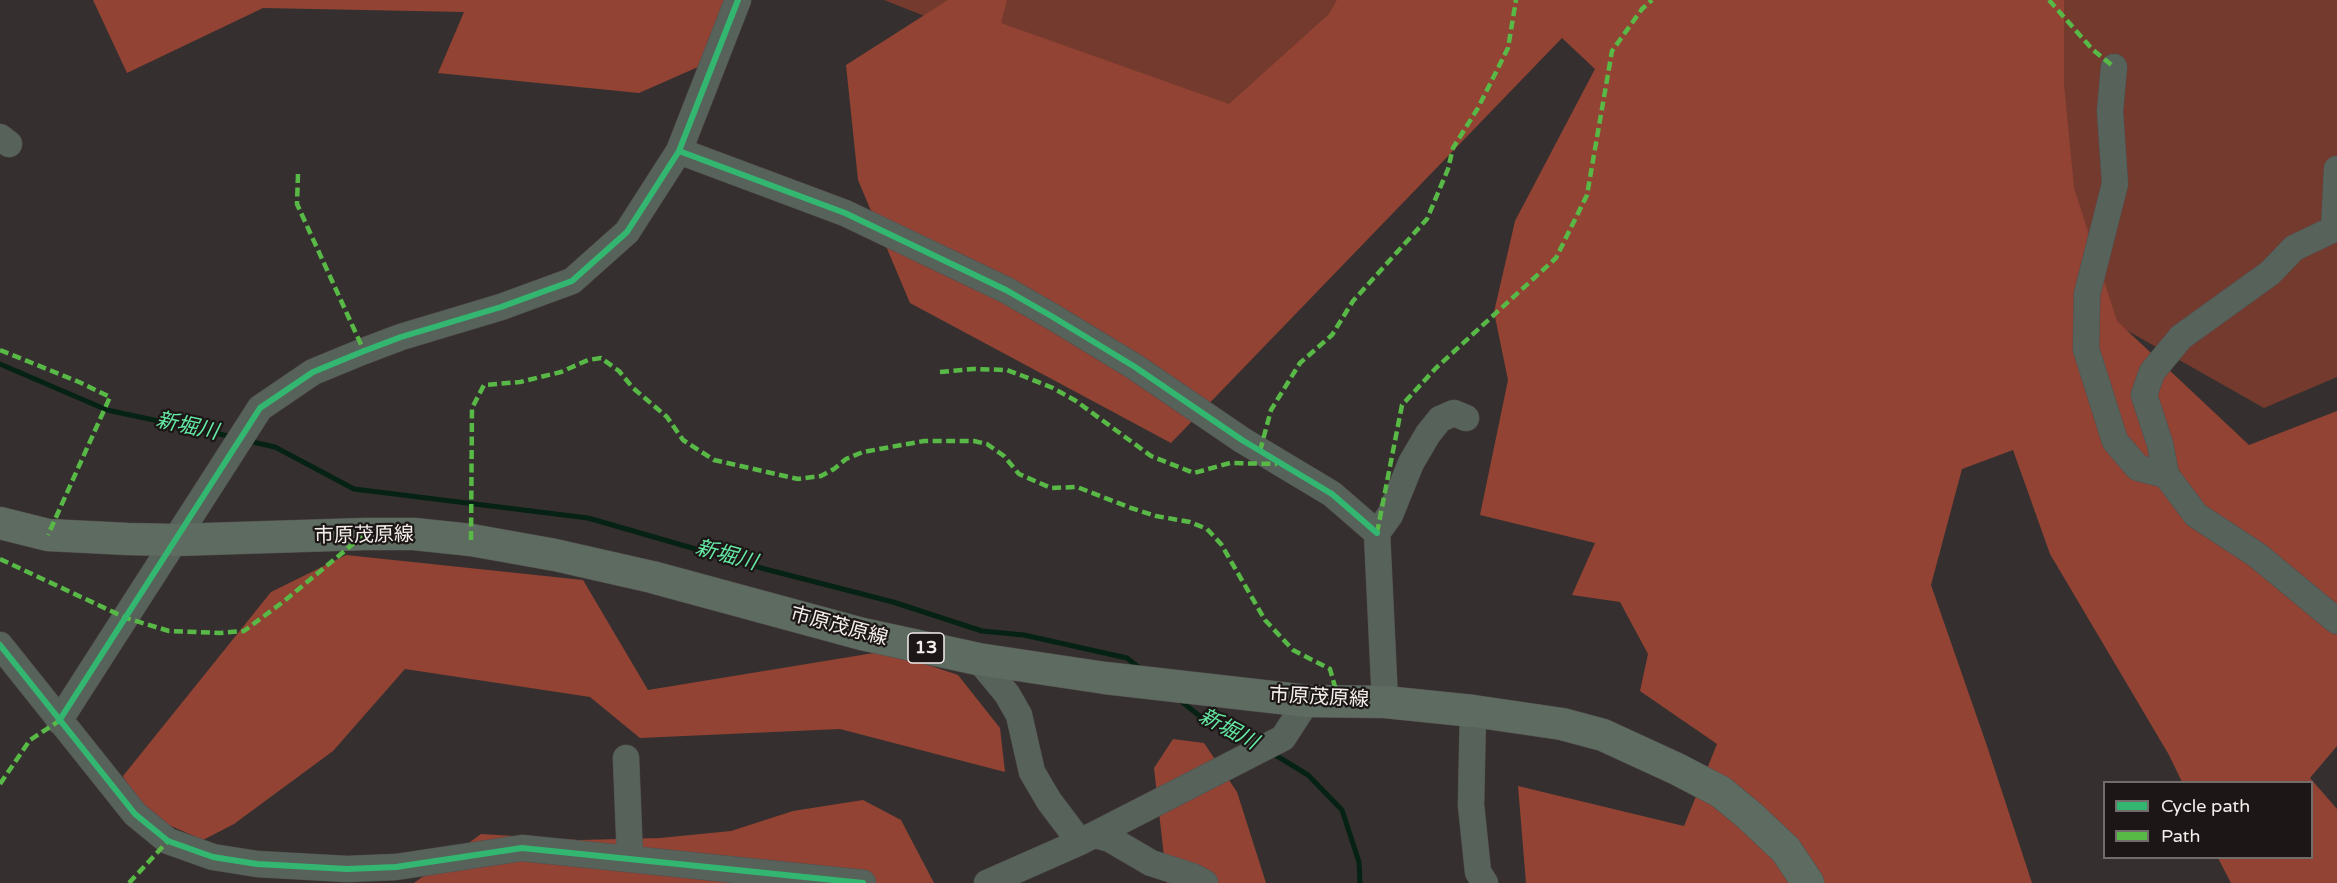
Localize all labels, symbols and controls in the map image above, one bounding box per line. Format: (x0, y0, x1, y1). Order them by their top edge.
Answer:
water label: 新堀川 (154, 408, 220, 446)
street label: 市原茂原線 (314, 523, 414, 549)
water label: 新堀川 (692, 536, 760, 576)
street label: 市原茂原線 (788, 602, 890, 652)
road number: 13 (908, 633, 944, 663)
street label: 市原茂原線 (1268, 683, 1370, 713)
water label: 新堀川 (1194, 704, 1262, 756)
legend (2103, 781, 2313, 859)
text: Cycle path (2161, 795, 2250, 817)
text: Path (2161, 825, 2200, 847)

